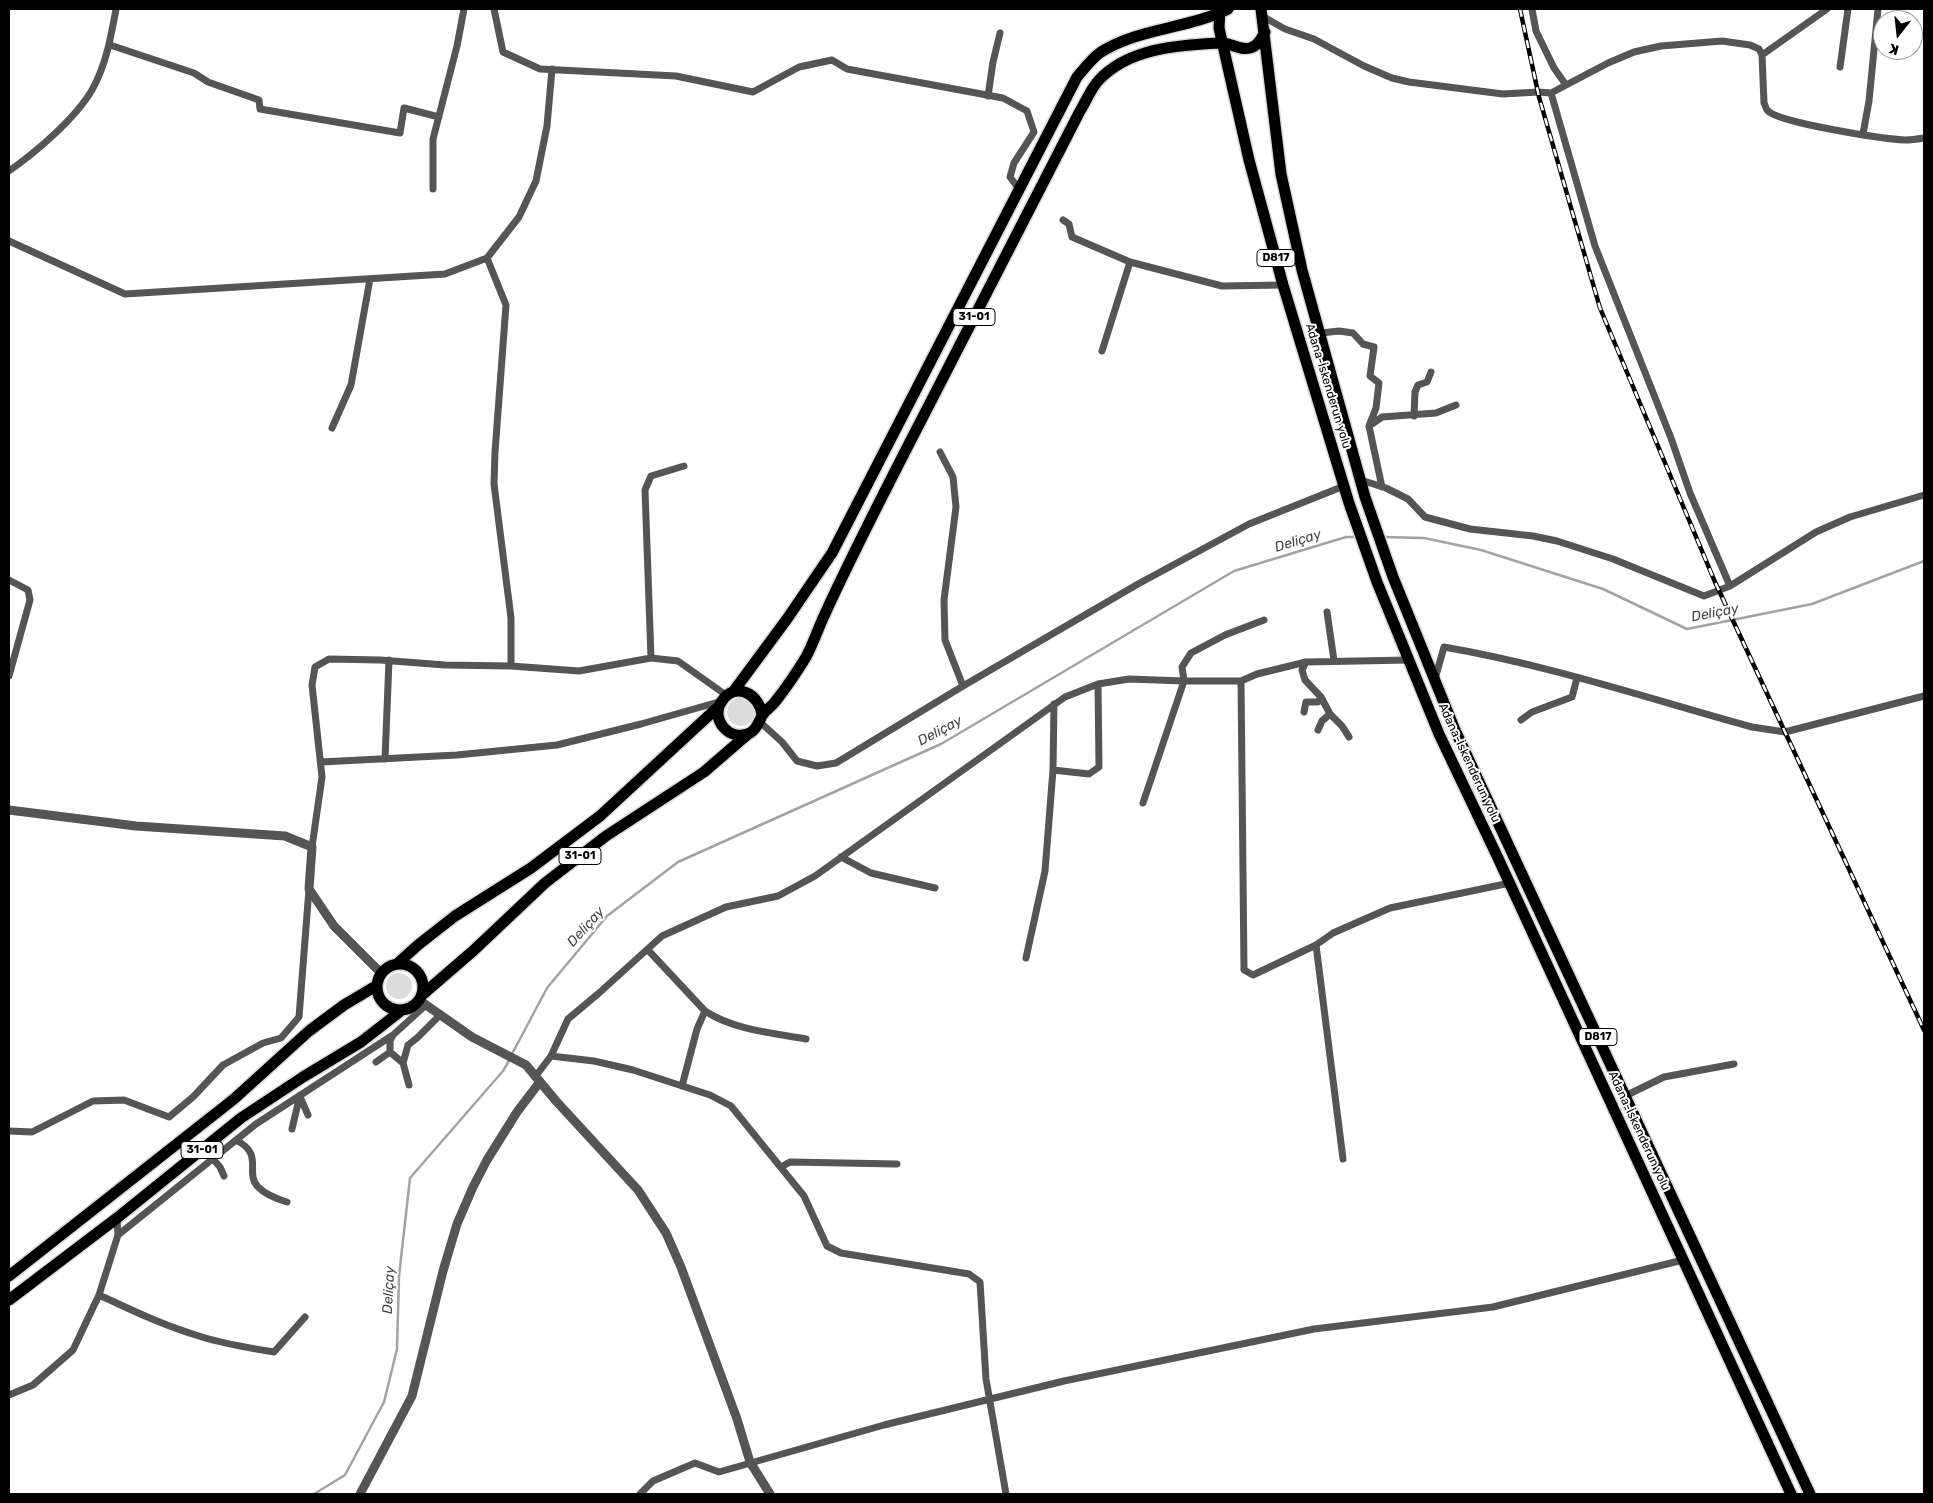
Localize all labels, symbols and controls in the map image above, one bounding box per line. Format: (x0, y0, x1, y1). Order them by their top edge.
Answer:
north arrow (1873, 10, 1923, 60)
text: K (1887, 39, 1901, 58)
road number: D817 (1257, 250, 1295, 266)
road number: 31-01 (953, 308, 995, 326)
street label: Adana-İskenderun yolu (1302, 322, 1354, 450)
water label: Deliçay (1273, 526, 1323, 556)
water label: Deliçay (1690, 600, 1740, 626)
street label: Adana-İskenderun yolu (1435, 701, 1503, 825)
water label: Deliçay (915, 712, 965, 750)
road number: 31-01 (559, 848, 601, 864)
water label: Deliçay (564, 904, 608, 950)
road number: D817 (1579, 1028, 1617, 1046)
street label: Adana-İskenderun yolu (1605, 1069, 1673, 1193)
road number: 31-01 (181, 1142, 223, 1158)
water label: Deliçay (379, 1266, 399, 1314)

